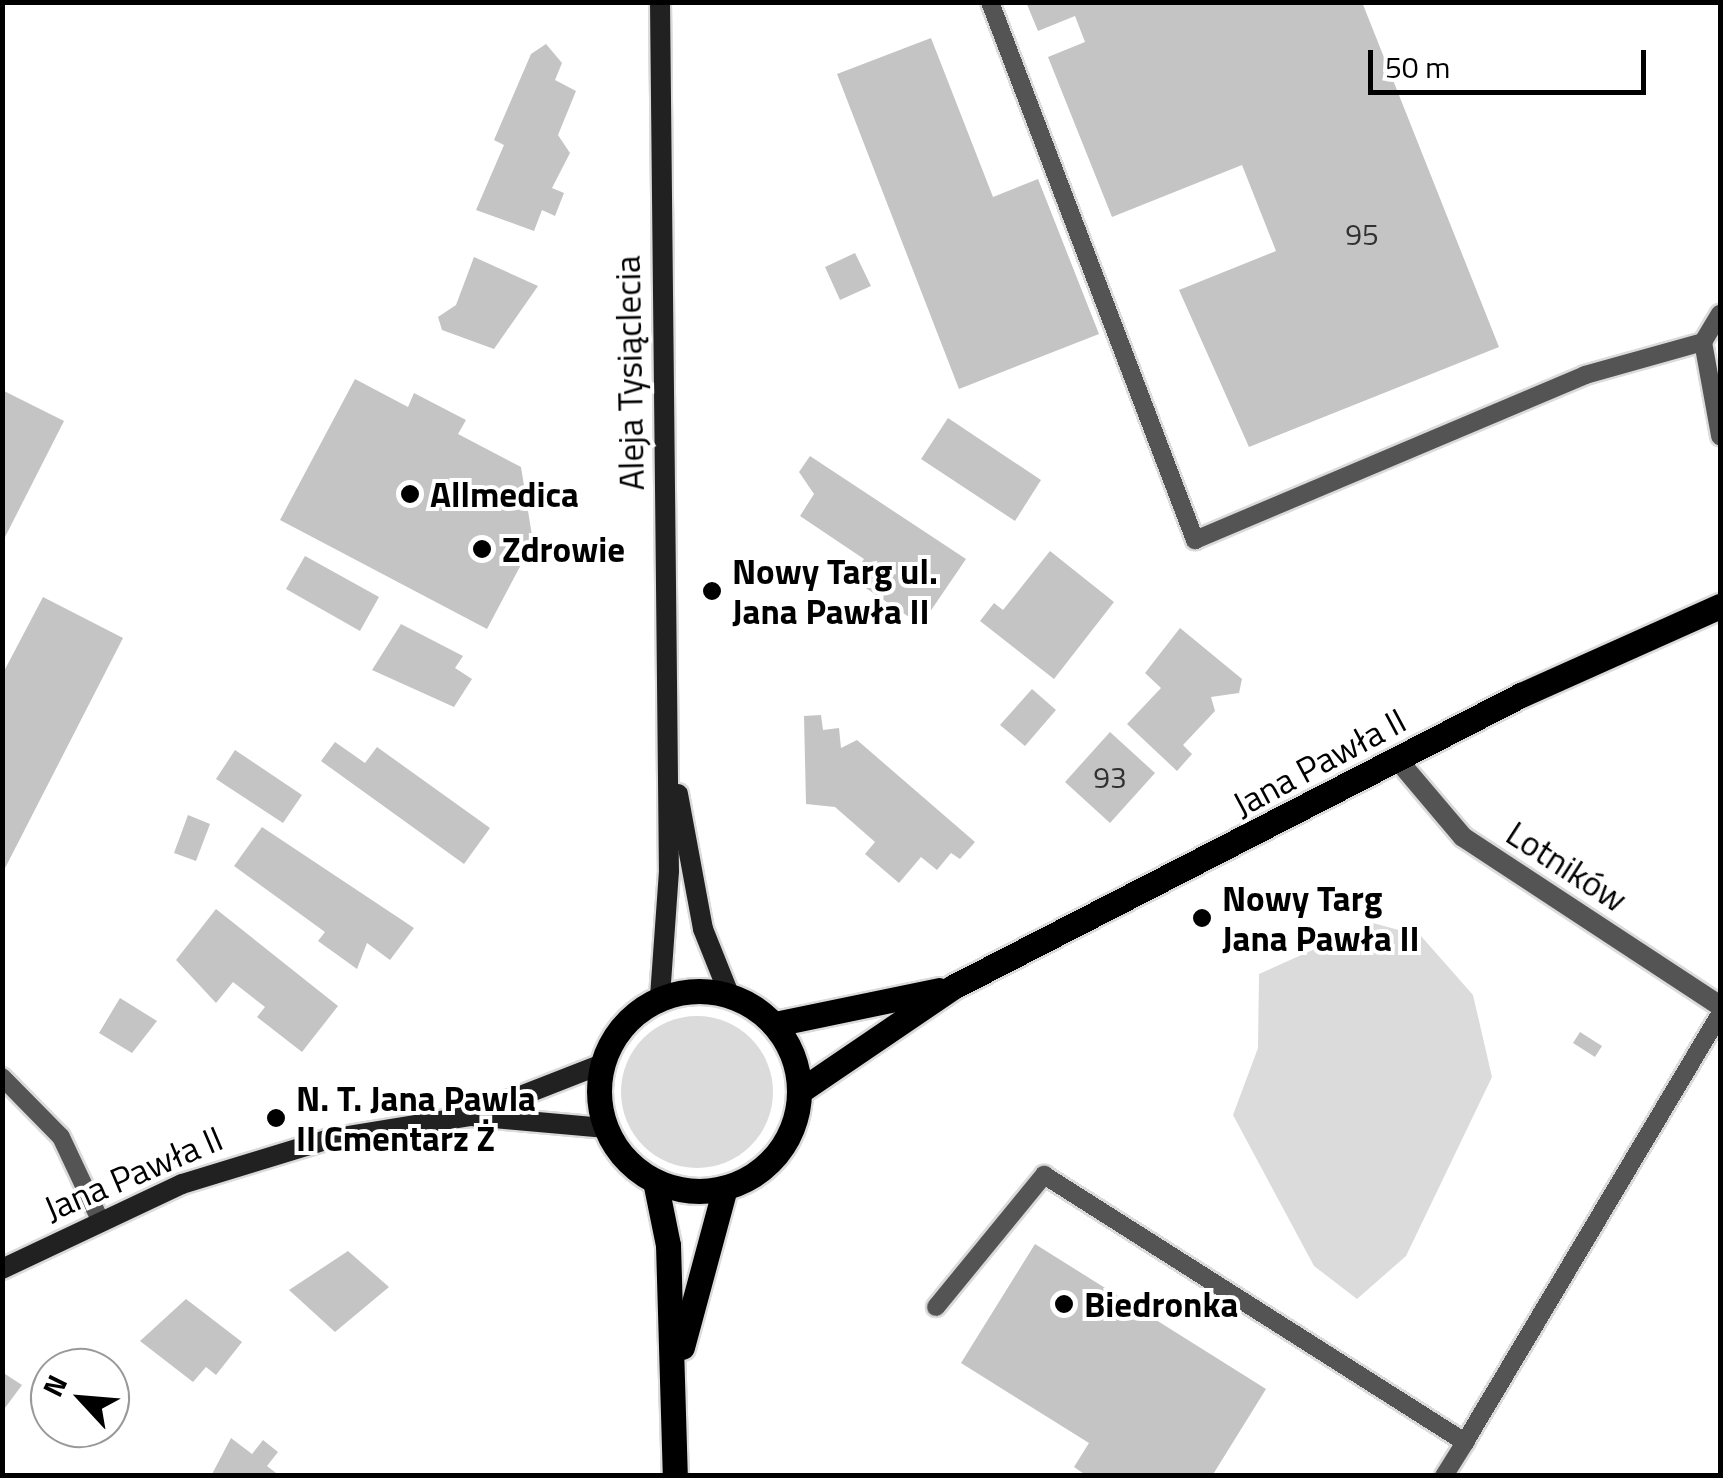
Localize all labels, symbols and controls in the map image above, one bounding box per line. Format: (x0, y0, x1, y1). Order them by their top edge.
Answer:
scale bar (1373, 30, 1650, 92)
text: 50 m (1385, 44, 1450, 90)
house number: 95 (1345, 216, 1379, 252)
street label: Aleja Tysiąclecia (606, 255, 652, 491)
place label: Allmedica (430, 473, 579, 515)
marker: Allmedica (399, 483, 421, 505)
place label: Zdrowie (502, 528, 625, 570)
marker: Zdrowie (471, 538, 493, 560)
place label: Nowy Targ ul. Jana Pawła II (732, 550, 938, 632)
marker: Nowy Targ ul. Jana Pawła II (701, 580, 723, 602)
street label: Jana Pawła II (1225, 699, 1413, 825)
house number: 93 (1093, 759, 1127, 795)
street label: Lotników (1499, 812, 1635, 920)
place label: Nowy Targ Jana Pawła II (1222, 877, 1420, 959)
marker: Nowy Targ Jana Pawła II (1191, 907, 1213, 929)
place label: N. T. Jana Pawla II Cmentarz Ż (296, 1077, 536, 1159)
marker: N. T. Jana Pawla II Cmentarz Ż (265, 1107, 287, 1129)
street label: Jana Pawła II (37, 1117, 229, 1229)
place label: Biedronka (1084, 1283, 1238, 1325)
marker: Biedronka (1053, 1293, 1075, 1315)
north arrow (30, 1348, 130, 1448)
text: N (31, 1367, 78, 1404)

